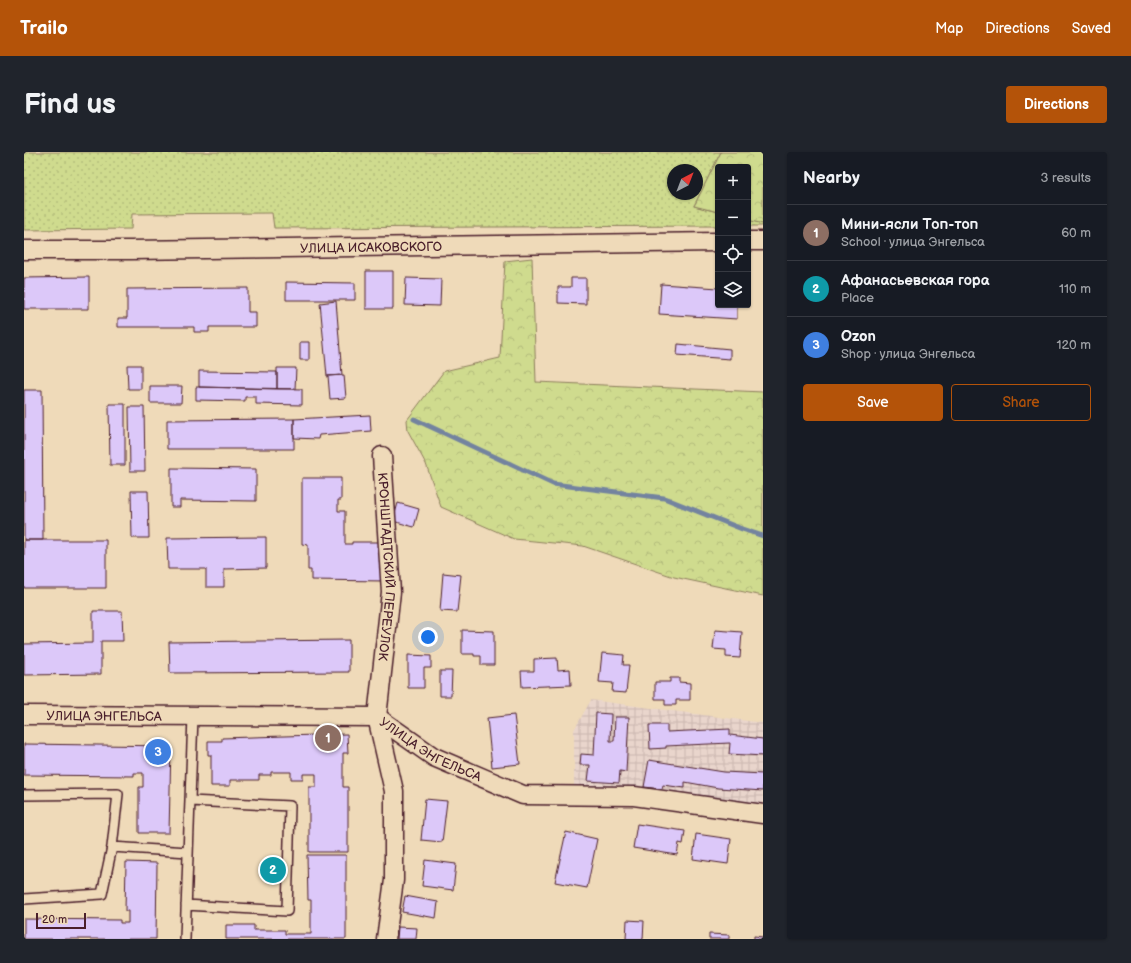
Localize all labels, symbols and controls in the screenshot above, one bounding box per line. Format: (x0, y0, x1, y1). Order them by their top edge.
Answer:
text: Trailo (20, 17, 68, 40)
text: Map (935, 20, 963, 37)
text: Directions (985, 20, 1050, 37)
text: Saved (1072, 20, 1111, 37)
button: Directions (1006, 86, 1107, 123)
text: Find us (24, 88, 116, 121)
north arrow (667, 164, 703, 200)
map controls (715, 164, 751, 308)
button: + (715, 164, 751, 200)
text: Nearby (803, 168, 860, 188)
text: 3 results (1040, 170, 1091, 186)
button: − (715, 200, 751, 236)
text: Мини-ясли Топ-топ (841, 215, 978, 234)
text: 1 (813, 225, 819, 241)
text: 60 m (1061, 225, 1091, 241)
text: School · улица Энгельса (841, 234, 985, 250)
button: locate (715, 236, 751, 272)
street label: УЛИЦА ИСАКОВСКОГО (300, 239, 442, 257)
text: Афанасьевская гора (841, 271, 989, 290)
button: layers (715, 272, 751, 308)
text: 2 (812, 281, 820, 297)
text: 110 m (1059, 281, 1091, 297)
text: Place (841, 290, 874, 306)
text: Ozon (841, 327, 876, 346)
text: 3 (812, 337, 820, 353)
text: 120 m (1056, 337, 1091, 353)
text: Shop · улица Энгельса (841, 346, 975, 362)
button: Save (803, 384, 943, 421)
button: Share (951, 384, 1091, 421)
street label: КРОНШТАДТСКИЙ ПЕРЕУЛОК (374, 472, 398, 662)
your location (418, 627, 438, 647)
street label: УЛИЦА ЭНГЕЛЬСА (46, 708, 162, 725)
street label: УЛИЦА ЭНГЕЛЬСА (376, 714, 484, 785)
pin: 1 (315, 723, 341, 753)
pin: 3 (145, 737, 171, 767)
pin: 2 (260, 855, 286, 885)
scale bar (36, 911, 86, 930)
text: 20 m (42, 913, 67, 926)

